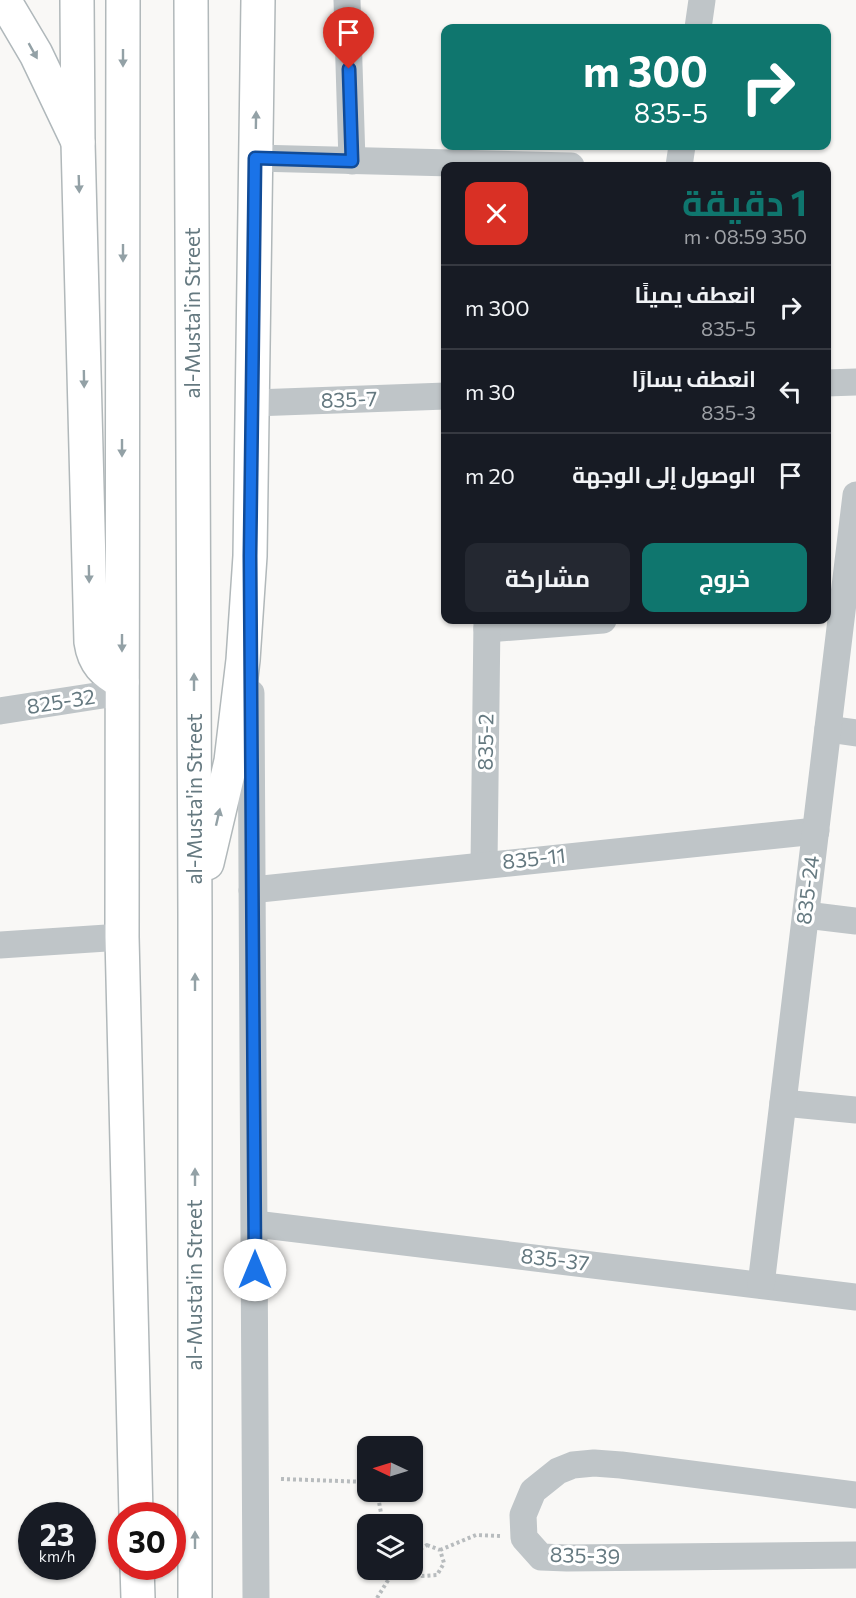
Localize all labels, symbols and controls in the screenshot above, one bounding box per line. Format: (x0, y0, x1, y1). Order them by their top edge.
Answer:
pin (323, 7, 374, 69)
icon: arrive (332, 16, 365, 49)
one-way arrow (28, 42, 38, 59)
text: 300 m (583, 44, 708, 96)
icon: right (729, 48, 807, 126)
one-way arrow (118, 49, 128, 68)
text: 835-5 (634, 96, 708, 129)
one-way arrow (251, 111, 261, 130)
one-way arrow (74, 175, 84, 194)
text: 1 دقيقة (682, 179, 807, 223)
button: close (465, 182, 528, 245)
text: 350 m · 08:59 (684, 224, 807, 248)
street label: al-Musta'in Street (179, 227, 204, 399)
one-way arrow (118, 244, 128, 263)
text: انعطف يمينًا (635, 281, 756, 308)
icon: right (774, 291, 807, 324)
text: 300 m (465, 294, 530, 321)
text: 835-5 (701, 316, 756, 340)
text: انعطف يسارًا (632, 365, 756, 392)
one-way arrow (80, 370, 89, 389)
icon: left (774, 375, 807, 408)
text: 30 m (465, 378, 515, 405)
street label: 835-7 (320, 385, 378, 412)
text: 835-3 (701, 400, 756, 424)
one-way arrow (117, 439, 127, 458)
icon: arrive (774, 459, 807, 492)
text: الوصول إلى الوجهة (572, 461, 756, 488)
text: 20 m (465, 462, 515, 489)
button: مشاركة (465, 543, 630, 612)
button: خروج (642, 543, 807, 612)
one-way arrow (84, 565, 94, 584)
one-way arrow (117, 634, 127, 653)
one-way arrow (189, 672, 199, 691)
street label: 825-32 (25, 683, 97, 718)
street label: al-Musta'in Street (181, 713, 206, 885)
street label: 835-2 (472, 713, 497, 771)
one-way arrow (214, 808, 224, 826)
street label: 835-11 (501, 842, 567, 873)
street label: 835-24 (790, 853, 823, 926)
one-way arrow (190, 972, 200, 991)
one-way arrow (190, 1167, 200, 1186)
street label: al-Musta'in Street (181, 1199, 206, 1371)
position arrow (223, 1238, 287, 1302)
street label: 835-37 (520, 1242, 591, 1275)
north arrow (357, 1436, 423, 1502)
map controls (357, 1436, 423, 1580)
speed limit sign: 30 (108, 1502, 186, 1580)
button: layers (357, 1514, 423, 1580)
text: 23 (40, 1515, 74, 1552)
one-way arrow (190, 1530, 200, 1549)
street label: 835-39 (549, 1541, 621, 1568)
text: km/h (39, 1547, 75, 1565)

